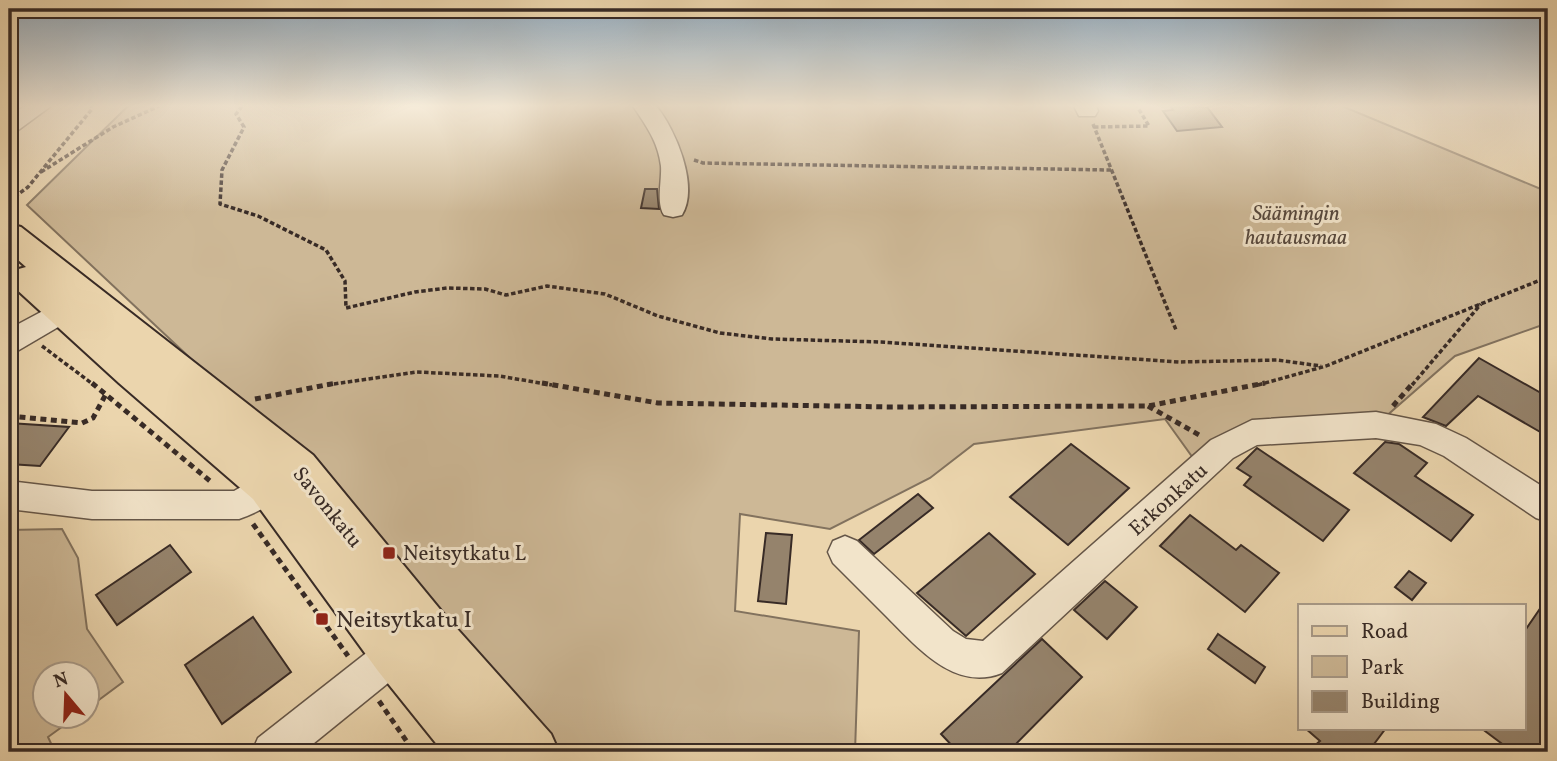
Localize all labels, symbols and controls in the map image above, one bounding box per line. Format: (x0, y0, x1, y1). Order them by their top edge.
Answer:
park label: Säämingin hautausmaa (1245, 200, 1347, 253)
street label: Erkonkatu (1123, 457, 1215, 543)
street label: Savonkatu (285, 461, 369, 555)
place label: Neitsytkatu L (403, 540, 527, 569)
marker: Neitsytkatu L (381, 545, 397, 561)
place label: Neitsytkatu I (336, 604, 472, 638)
legend (1298, 604, 1526, 730)
marker: Neitsytkatu I (314, 611, 330, 627)
text: Road (1361, 618, 1408, 647)
text: Park (1361, 654, 1404, 683)
north arrow (32, 660, 102, 730)
text: N (50, 666, 72, 695)
text: Building (1361, 688, 1440, 717)

